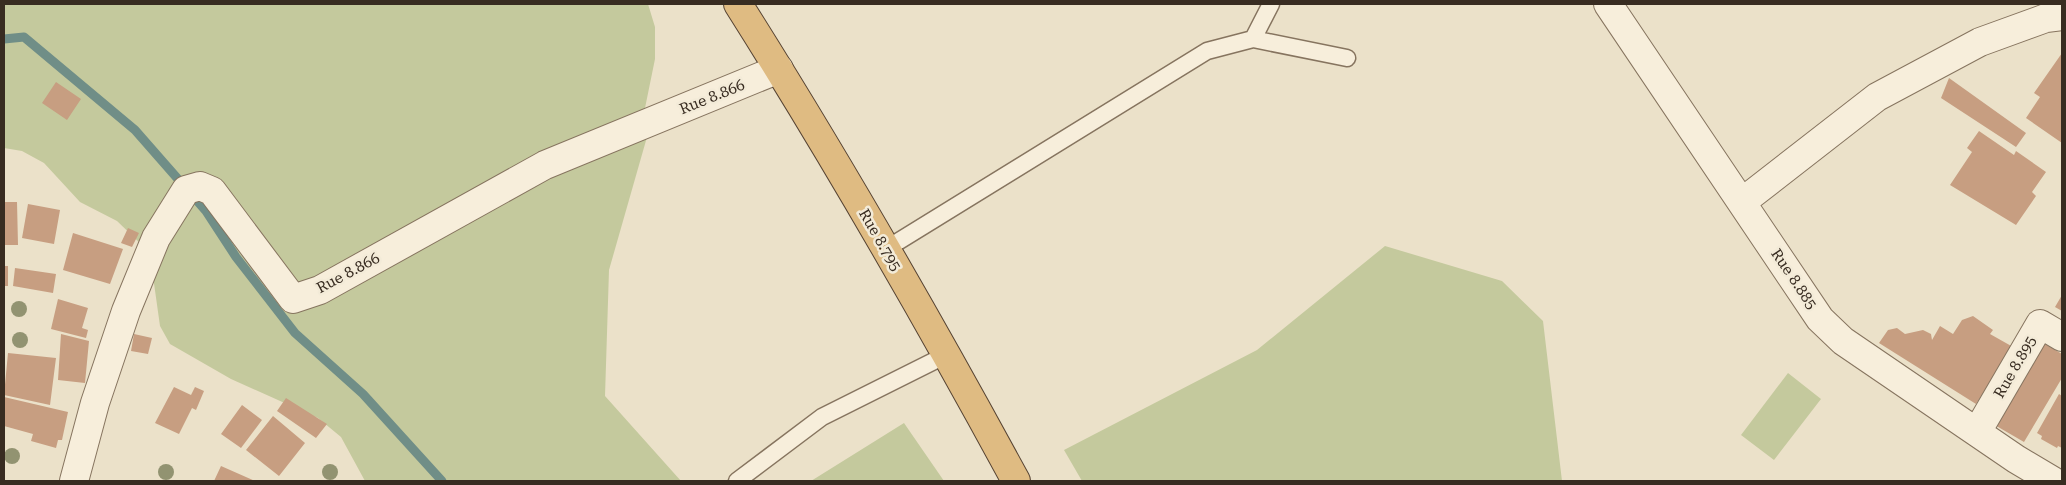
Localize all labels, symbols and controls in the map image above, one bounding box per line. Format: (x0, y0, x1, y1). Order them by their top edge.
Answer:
street label: Rue 8.866 (677, 76, 747, 118)
street label: Rue 8.795 (855, 206, 905, 274)
street label: Rue 8.885 (1767, 245, 1821, 313)
street label: Rue 8.866 (313, 249, 383, 297)
street label: Rue 8.895 (1990, 333, 2040, 401)

